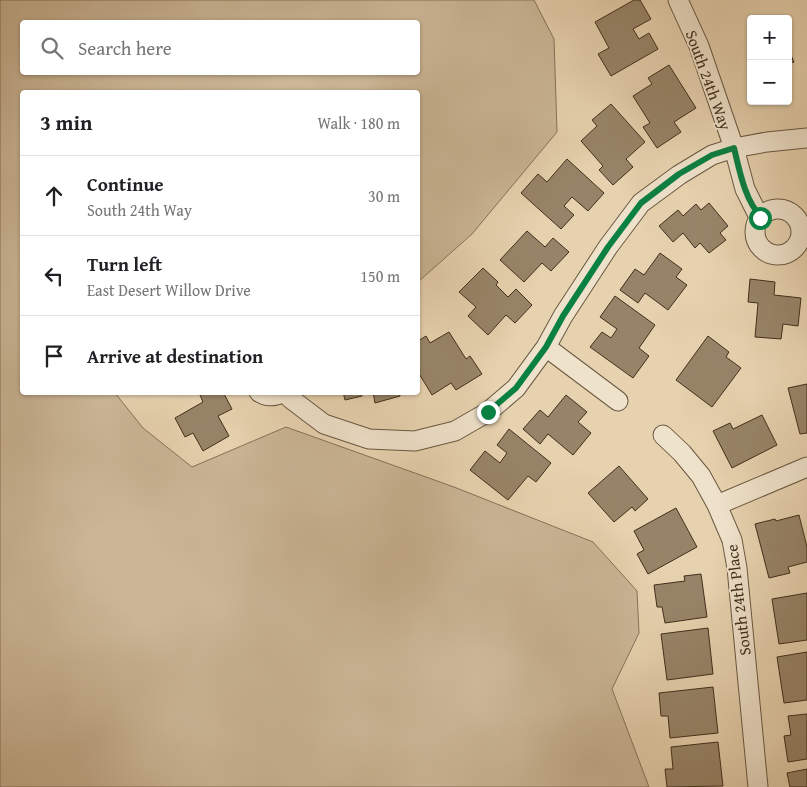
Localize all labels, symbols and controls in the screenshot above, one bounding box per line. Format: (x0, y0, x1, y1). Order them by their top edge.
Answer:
map controls (747, 15, 792, 105)
button: + (747, 15, 792, 60)
search box (20, 20, 420, 75)
street label: South 24th Way (680, 27, 738, 133)
icon: search (38, 34, 66, 62)
text: Search here (78, 34, 172, 62)
button: − (747, 60, 792, 105)
text: 3 min (40, 107, 92, 138)
text: Walk · 180 m (317, 111, 400, 135)
text: Continue (87, 170, 164, 198)
icon: ahead (40, 182, 68, 210)
text: 30 m (368, 184, 400, 208)
text: South 24th Way (87, 198, 192, 222)
route start (749, 207, 772, 230)
text: Turn left (87, 250, 162, 278)
icon: left (40, 262, 68, 290)
text: 150 m (360, 264, 400, 288)
text: East Desert Willow Drive (87, 278, 251, 302)
icon: arrive (40, 342, 68, 370)
text: Arrive at destination (87, 342, 263, 370)
route end (477, 401, 500, 424)
street label: South 24th Place (719, 543, 757, 657)

